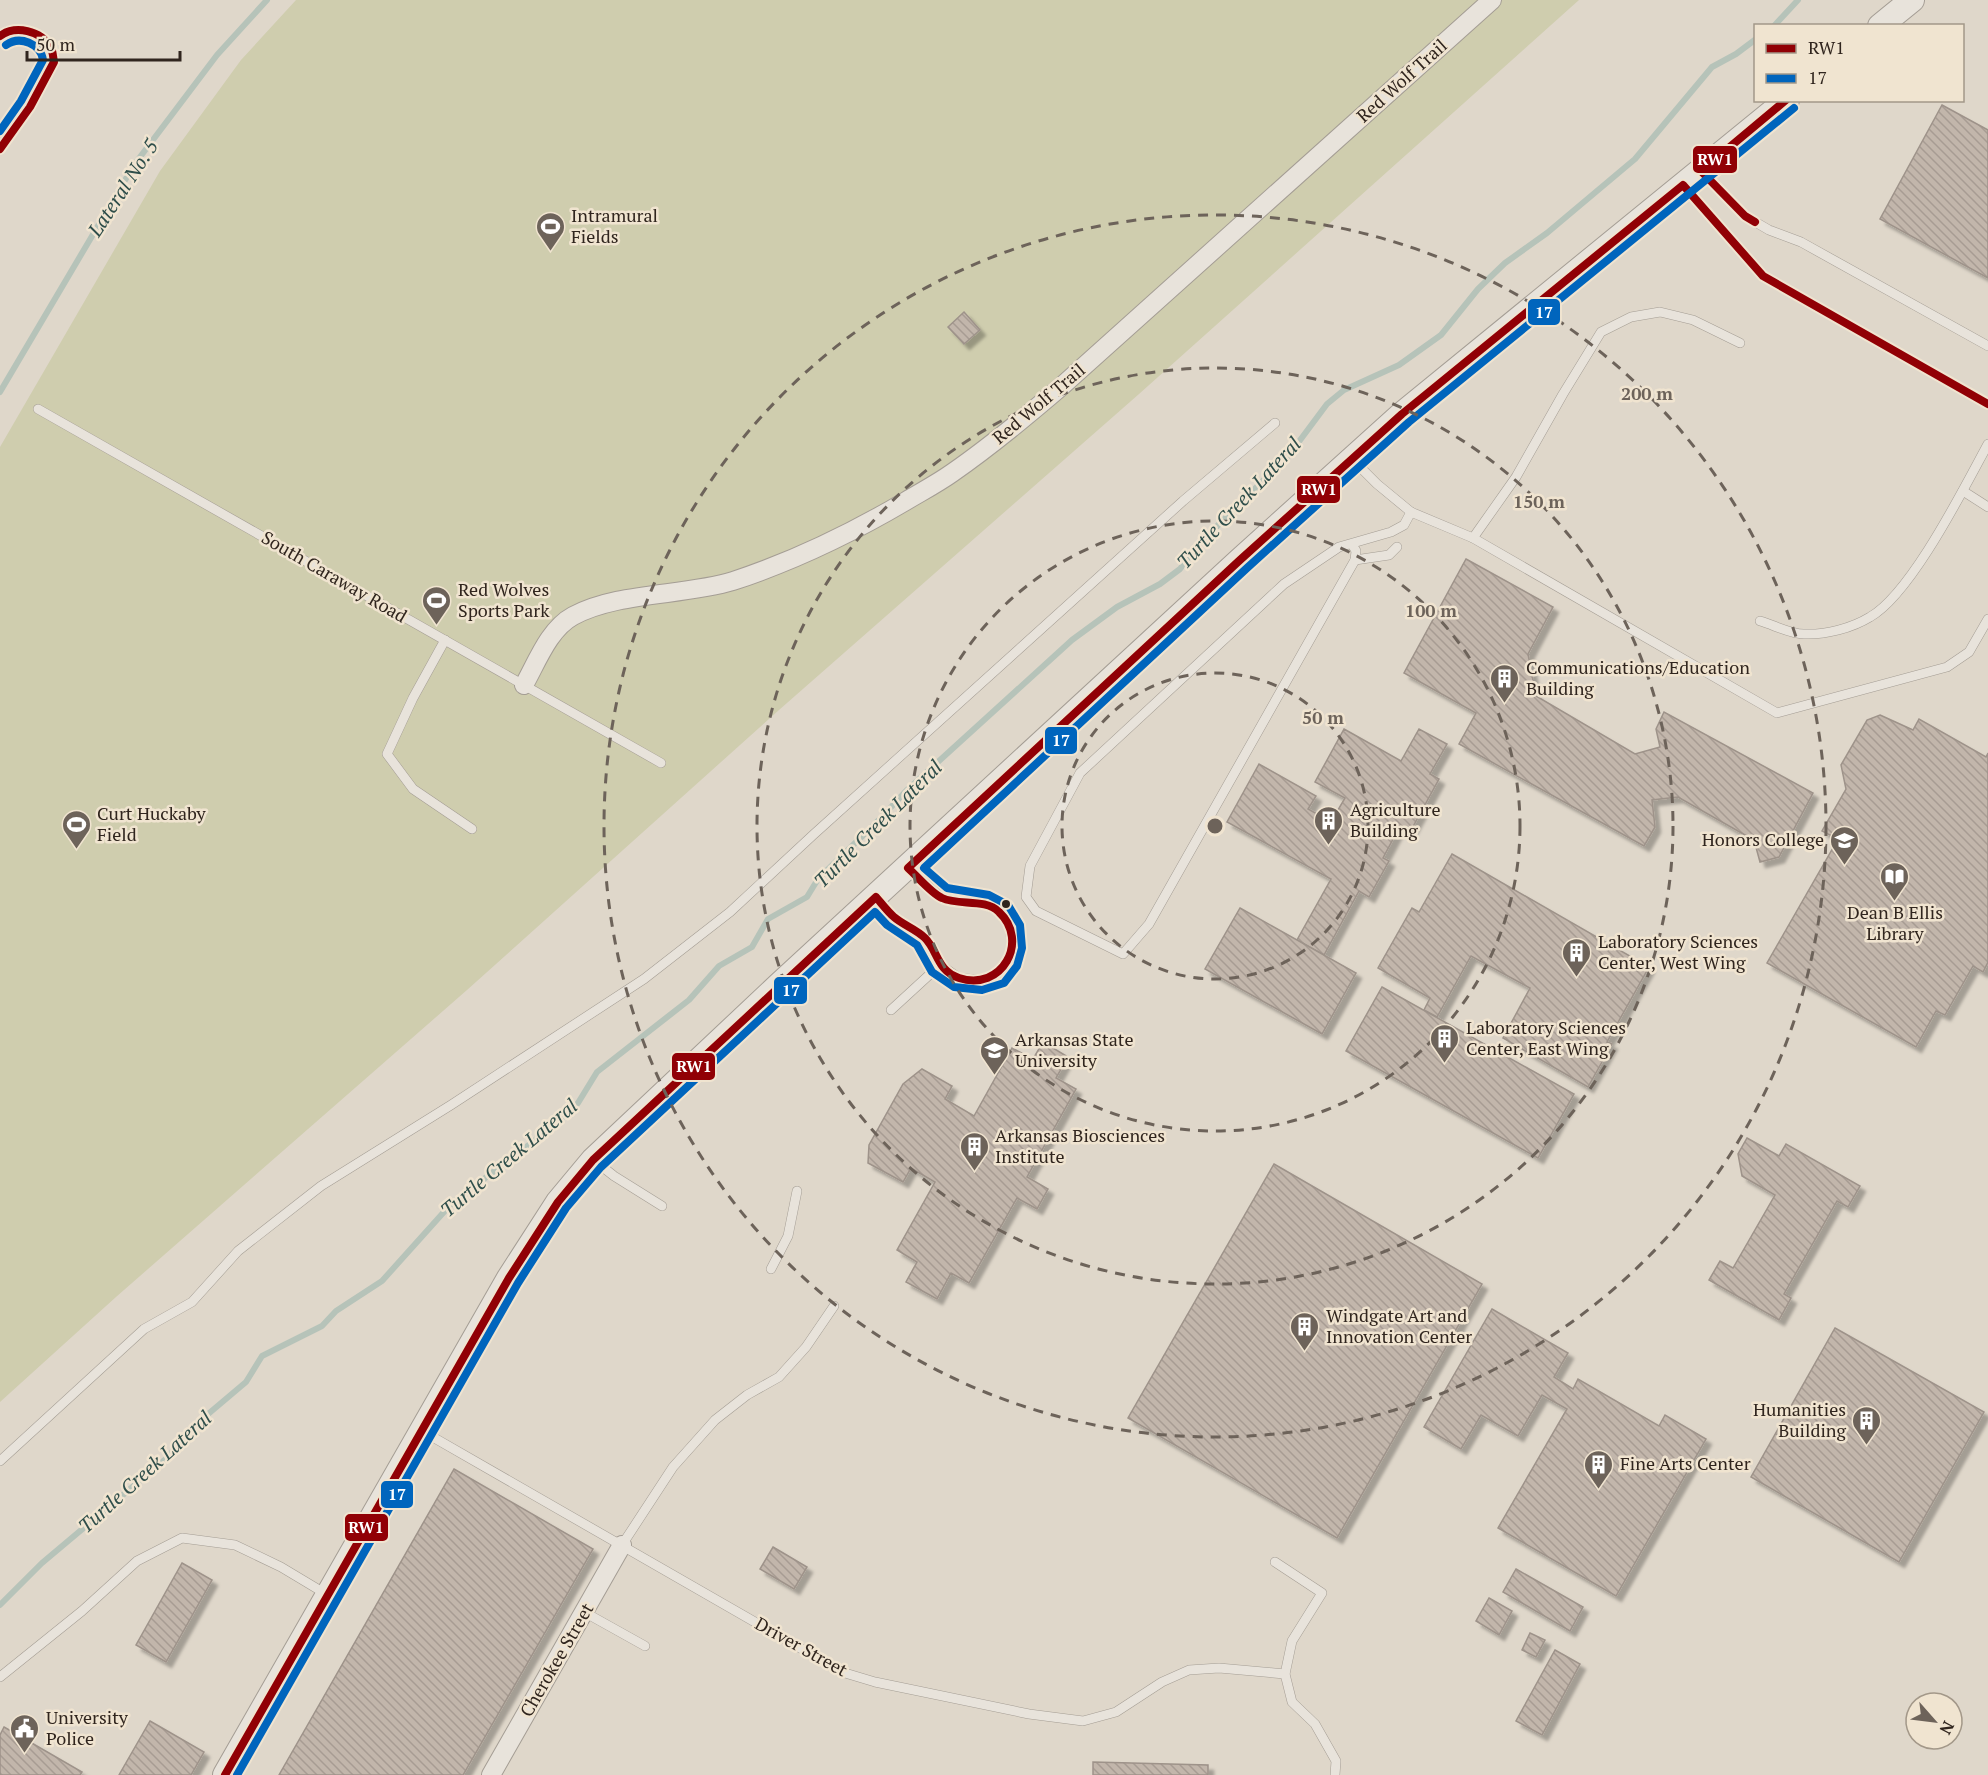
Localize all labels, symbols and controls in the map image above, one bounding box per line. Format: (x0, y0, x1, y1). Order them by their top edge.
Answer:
scale bar (27, 24, 180, 62)
legend (1754, 24, 1964, 102)
text: 50 m (36, 32, 76, 56)
street label: Red Wolf Trail (1351, 33, 1452, 127)
text: RW1 (1808, 35, 1845, 59)
text: 17 (1808, 65, 1827, 89)
water label: Lateral No. 5 (81, 133, 165, 242)
line badge: RW1 (1692, 145, 1738, 174)
text: RW1 (1697, 148, 1733, 170)
place label: Intramural Fields (571, 203, 658, 248)
sports icon: Intramural Fields (534, 210, 566, 252)
line badge: 17 (1527, 298, 1561, 326)
text: 17 (1535, 301, 1553, 323)
street label: Red Wolf Trail (987, 358, 1090, 449)
text: 200 m (1621, 381, 1673, 405)
water label: Turtle Creek Lateral (1170, 431, 1307, 574)
line badge: RW1 (1296, 475, 1341, 504)
text: RW1 (1301, 478, 1337, 500)
text: 150 m (1513, 489, 1565, 513)
street label: South Caraway Road (257, 525, 412, 628)
place label: Red Wolves Sports Park (458, 577, 550, 622)
sports icon: Red Wolves Sports Park (421, 584, 453, 626)
text: 100 m (1405, 598, 1457, 622)
place label: Communications/Education Building (1526, 655, 1750, 700)
building icon: Communications/Education Building (1489, 662, 1521, 704)
text: 50 m (1302, 705, 1344, 729)
line badge: 17 (1044, 726, 1078, 755)
text: 17 (1052, 729, 1070, 751)
water label: Turtle Creek Lateral (808, 753, 948, 894)
place label: Agriculture Building (1350, 797, 1441, 842)
place label: Curt Huckaby Field (97, 801, 207, 846)
building icon: Agriculture Building (1313, 804, 1345, 846)
sports icon: Curt Huckaby Field (60, 808, 92, 850)
centre of rings (1205, 816, 1225, 836)
school or university icon: Honors College (1829, 824, 1861, 866)
place label: Honors College (1702, 827, 1824, 851)
library icon: Dean B Ellis Library (1879, 860, 1911, 902)
unlabelled marker (1000, 898, 1012, 910)
place label: Dean B Ellis Library (1847, 900, 1943, 945)
place label: Laboratory Sciences Center, West Wing (1598, 929, 1758, 974)
building icon: Laboratory Sciences Center, West Wing (1561, 936, 1593, 978)
line badge: 17 (773, 976, 808, 1005)
text: 17 (782, 979, 800, 1001)
place label: Laboratory Sciences Center, East Wing (1466, 1015, 1626, 1060)
building icon: Laboratory Sciences Center, East Wing (1429, 1022, 1461, 1064)
place label: Arkansas State University (1015, 1027, 1133, 1072)
school or university icon: Arkansas State University (978, 1034, 1010, 1076)
line badge: RW1 (671, 1052, 716, 1081)
text: RW1 (676, 1055, 712, 1077)
water label: Turtle Creek Lateral (435, 1092, 583, 1223)
place label: Arkansas Biosciences Institute (995, 1123, 1165, 1168)
building icon: Arkansas Biosciences Institute (958, 1130, 990, 1172)
place label: Windgate Art and Innovation Center (1326, 1303, 1472, 1348)
building icon: Windgate Art and Innovation Center (1289, 1310, 1321, 1352)
place label: Humanities Building (1753, 1397, 1847, 1442)
water label: Turtle Creek Lateral (72, 1404, 218, 1539)
building icon: Humanities Building (1851, 1404, 1883, 1446)
building icon: Fine Arts Center (1583, 1448, 1615, 1490)
place label: Fine Arts Center (1620, 1451, 1751, 1475)
line badge: 17 (380, 1480, 414, 1509)
text: 17 (388, 1483, 406, 1505)
line badge: RW1 (344, 1513, 389, 1542)
text: RW1 (348, 1516, 384, 1538)
street label: Cherokee Street (514, 1598, 599, 1721)
street label: Driver Street (751, 1611, 852, 1682)
north arrow (1904, 1691, 1964, 1751)
place label: University Police (46, 1705, 129, 1750)
public building icon: University Police (9, 1712, 41, 1754)
text: N (1935, 1718, 1960, 1739)

